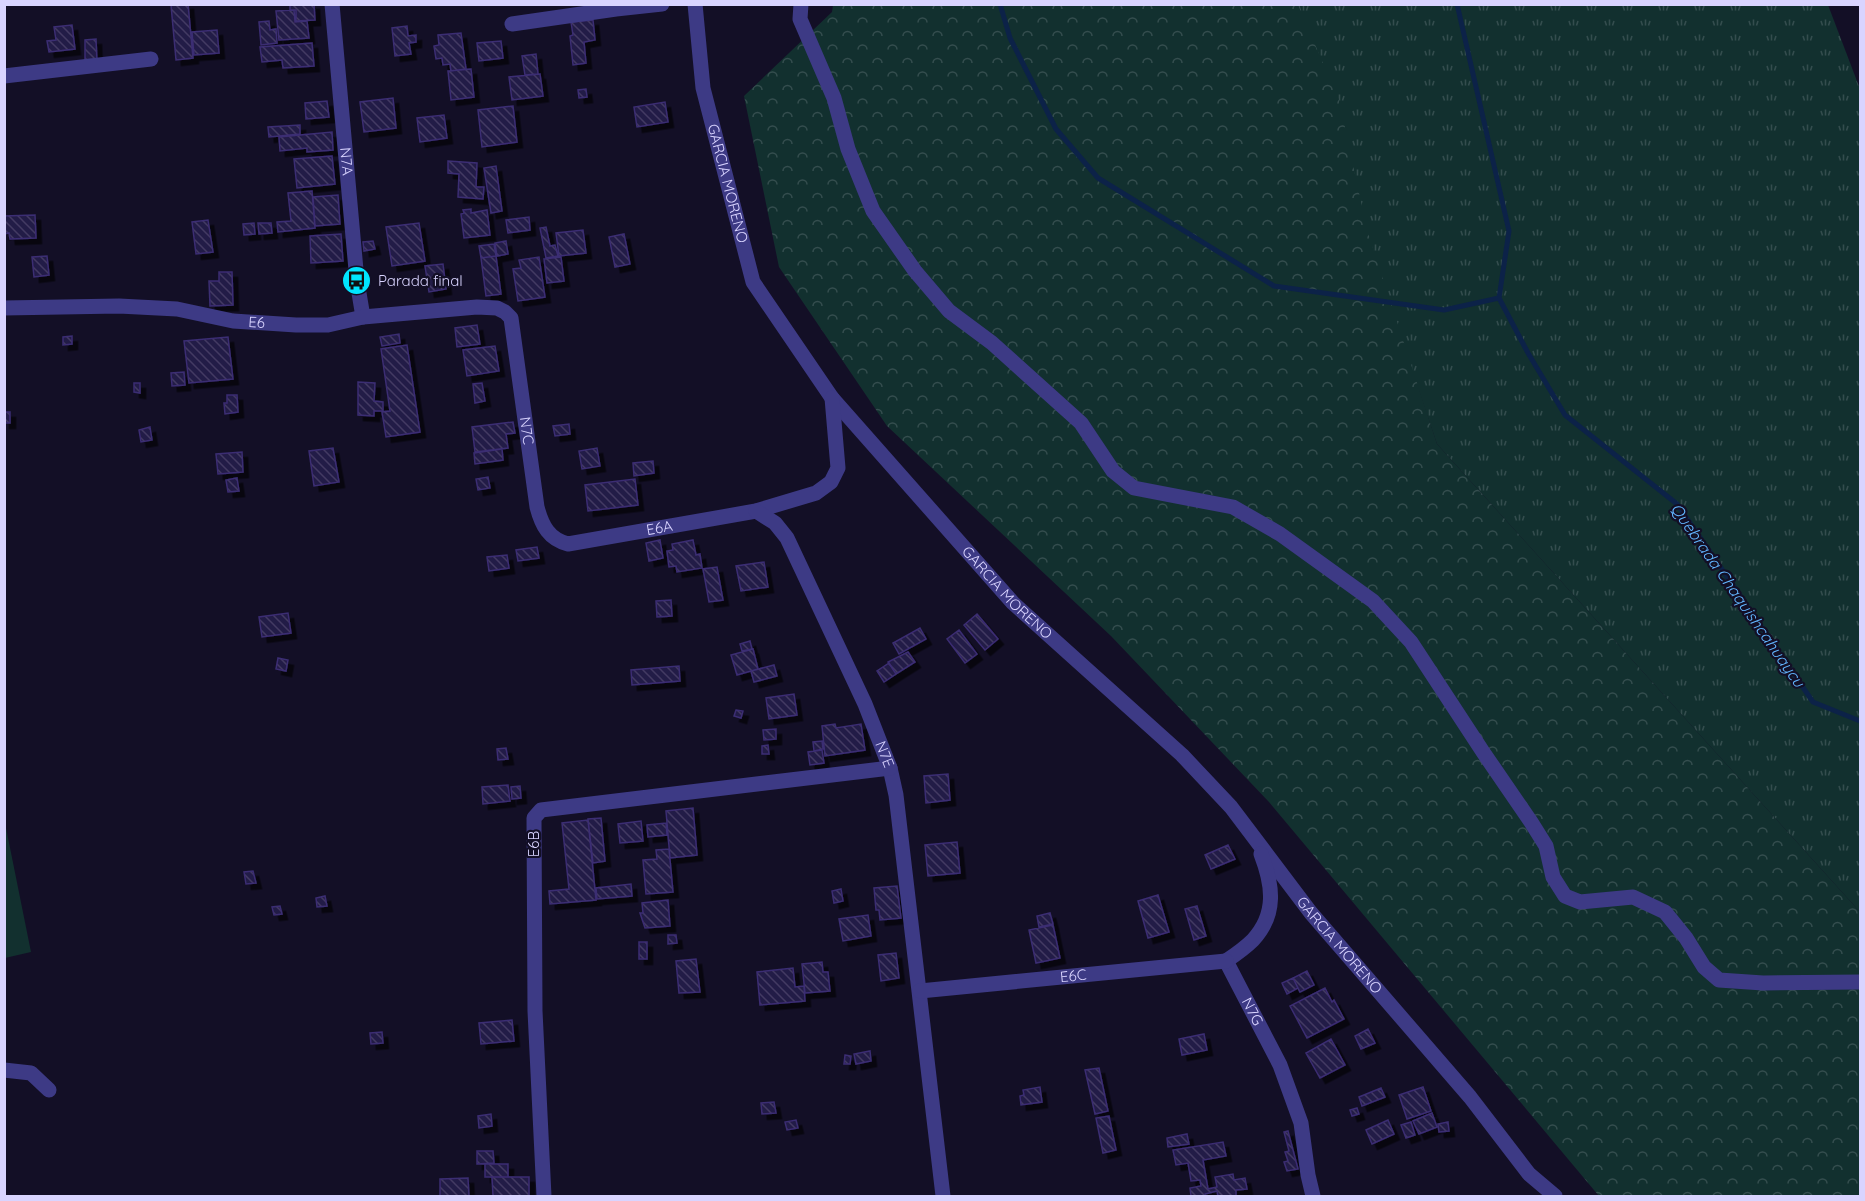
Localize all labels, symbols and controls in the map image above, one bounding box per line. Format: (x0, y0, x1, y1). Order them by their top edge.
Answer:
street label: GARCIA MORENO (704, 122, 753, 245)
street label: N7A (336, 146, 357, 177)
bus stop icon: Parada final (341, 265, 373, 297)
place label: Parada final (378, 271, 463, 290)
street label: E6 (248, 312, 266, 332)
street label: N7C (516, 415, 538, 446)
water label: Quebrada Chaquishcahuaycu (1667, 499, 1810, 692)
street label: E6A (645, 516, 674, 539)
street label: GARCIA MORENO (958, 542, 1057, 643)
street label: N7E (871, 738, 899, 770)
street label: E6B (524, 831, 543, 857)
street label: GARCIA MORENO (1293, 892, 1387, 998)
street label: E6C (1059, 965, 1087, 986)
street label: N7G (1238, 994, 1268, 1028)

